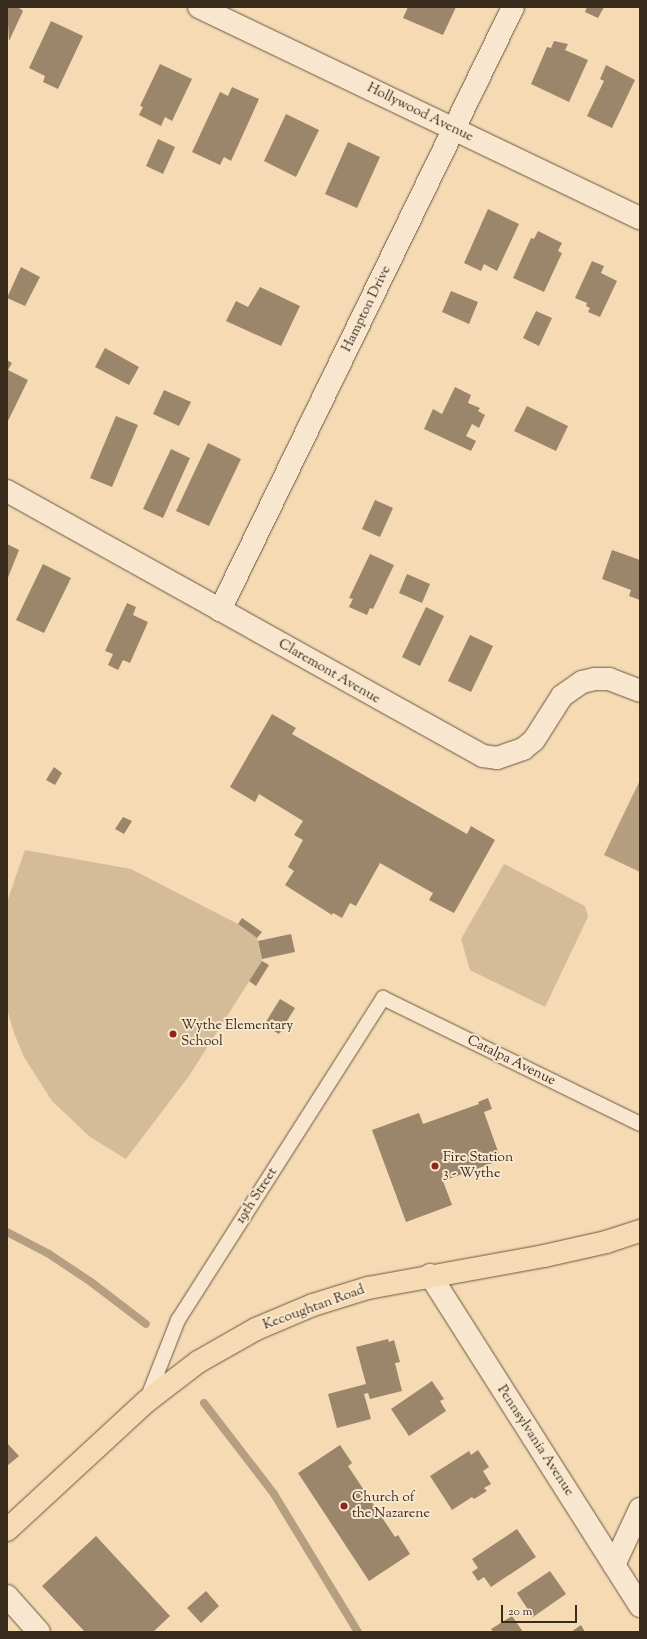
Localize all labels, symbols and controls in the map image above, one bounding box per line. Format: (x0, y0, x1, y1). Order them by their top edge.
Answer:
street label: Hollywood Avenue (364, 80, 476, 146)
street label: Hampton Drive (339, 263, 395, 355)
street label: Claremont Avenue (275, 636, 383, 708)
place label: Wythe Elementary School (181, 1018, 293, 1050)
marker: Wythe Elementary School (168, 1029, 178, 1039)
street label: Catalpa Avenue (464, 1032, 558, 1090)
place label: Fire Station 3 - Wythe (443, 1150, 513, 1182)
marker: Fire Station 3 - Wythe (430, 1161, 440, 1171)
street label: 19th Street (233, 1165, 281, 1227)
street label: Kecoughtan Road (261, 1282, 367, 1334)
street label: Pennsylvania Avenue (493, 1382, 577, 1500)
place label: Church of the Nazarene (352, 1490, 430, 1522)
marker: Church of the Nazarene (339, 1501, 349, 1511)
scale bar (503, 1597, 579, 1623)
text: 20 m (508, 1603, 532, 1621)

